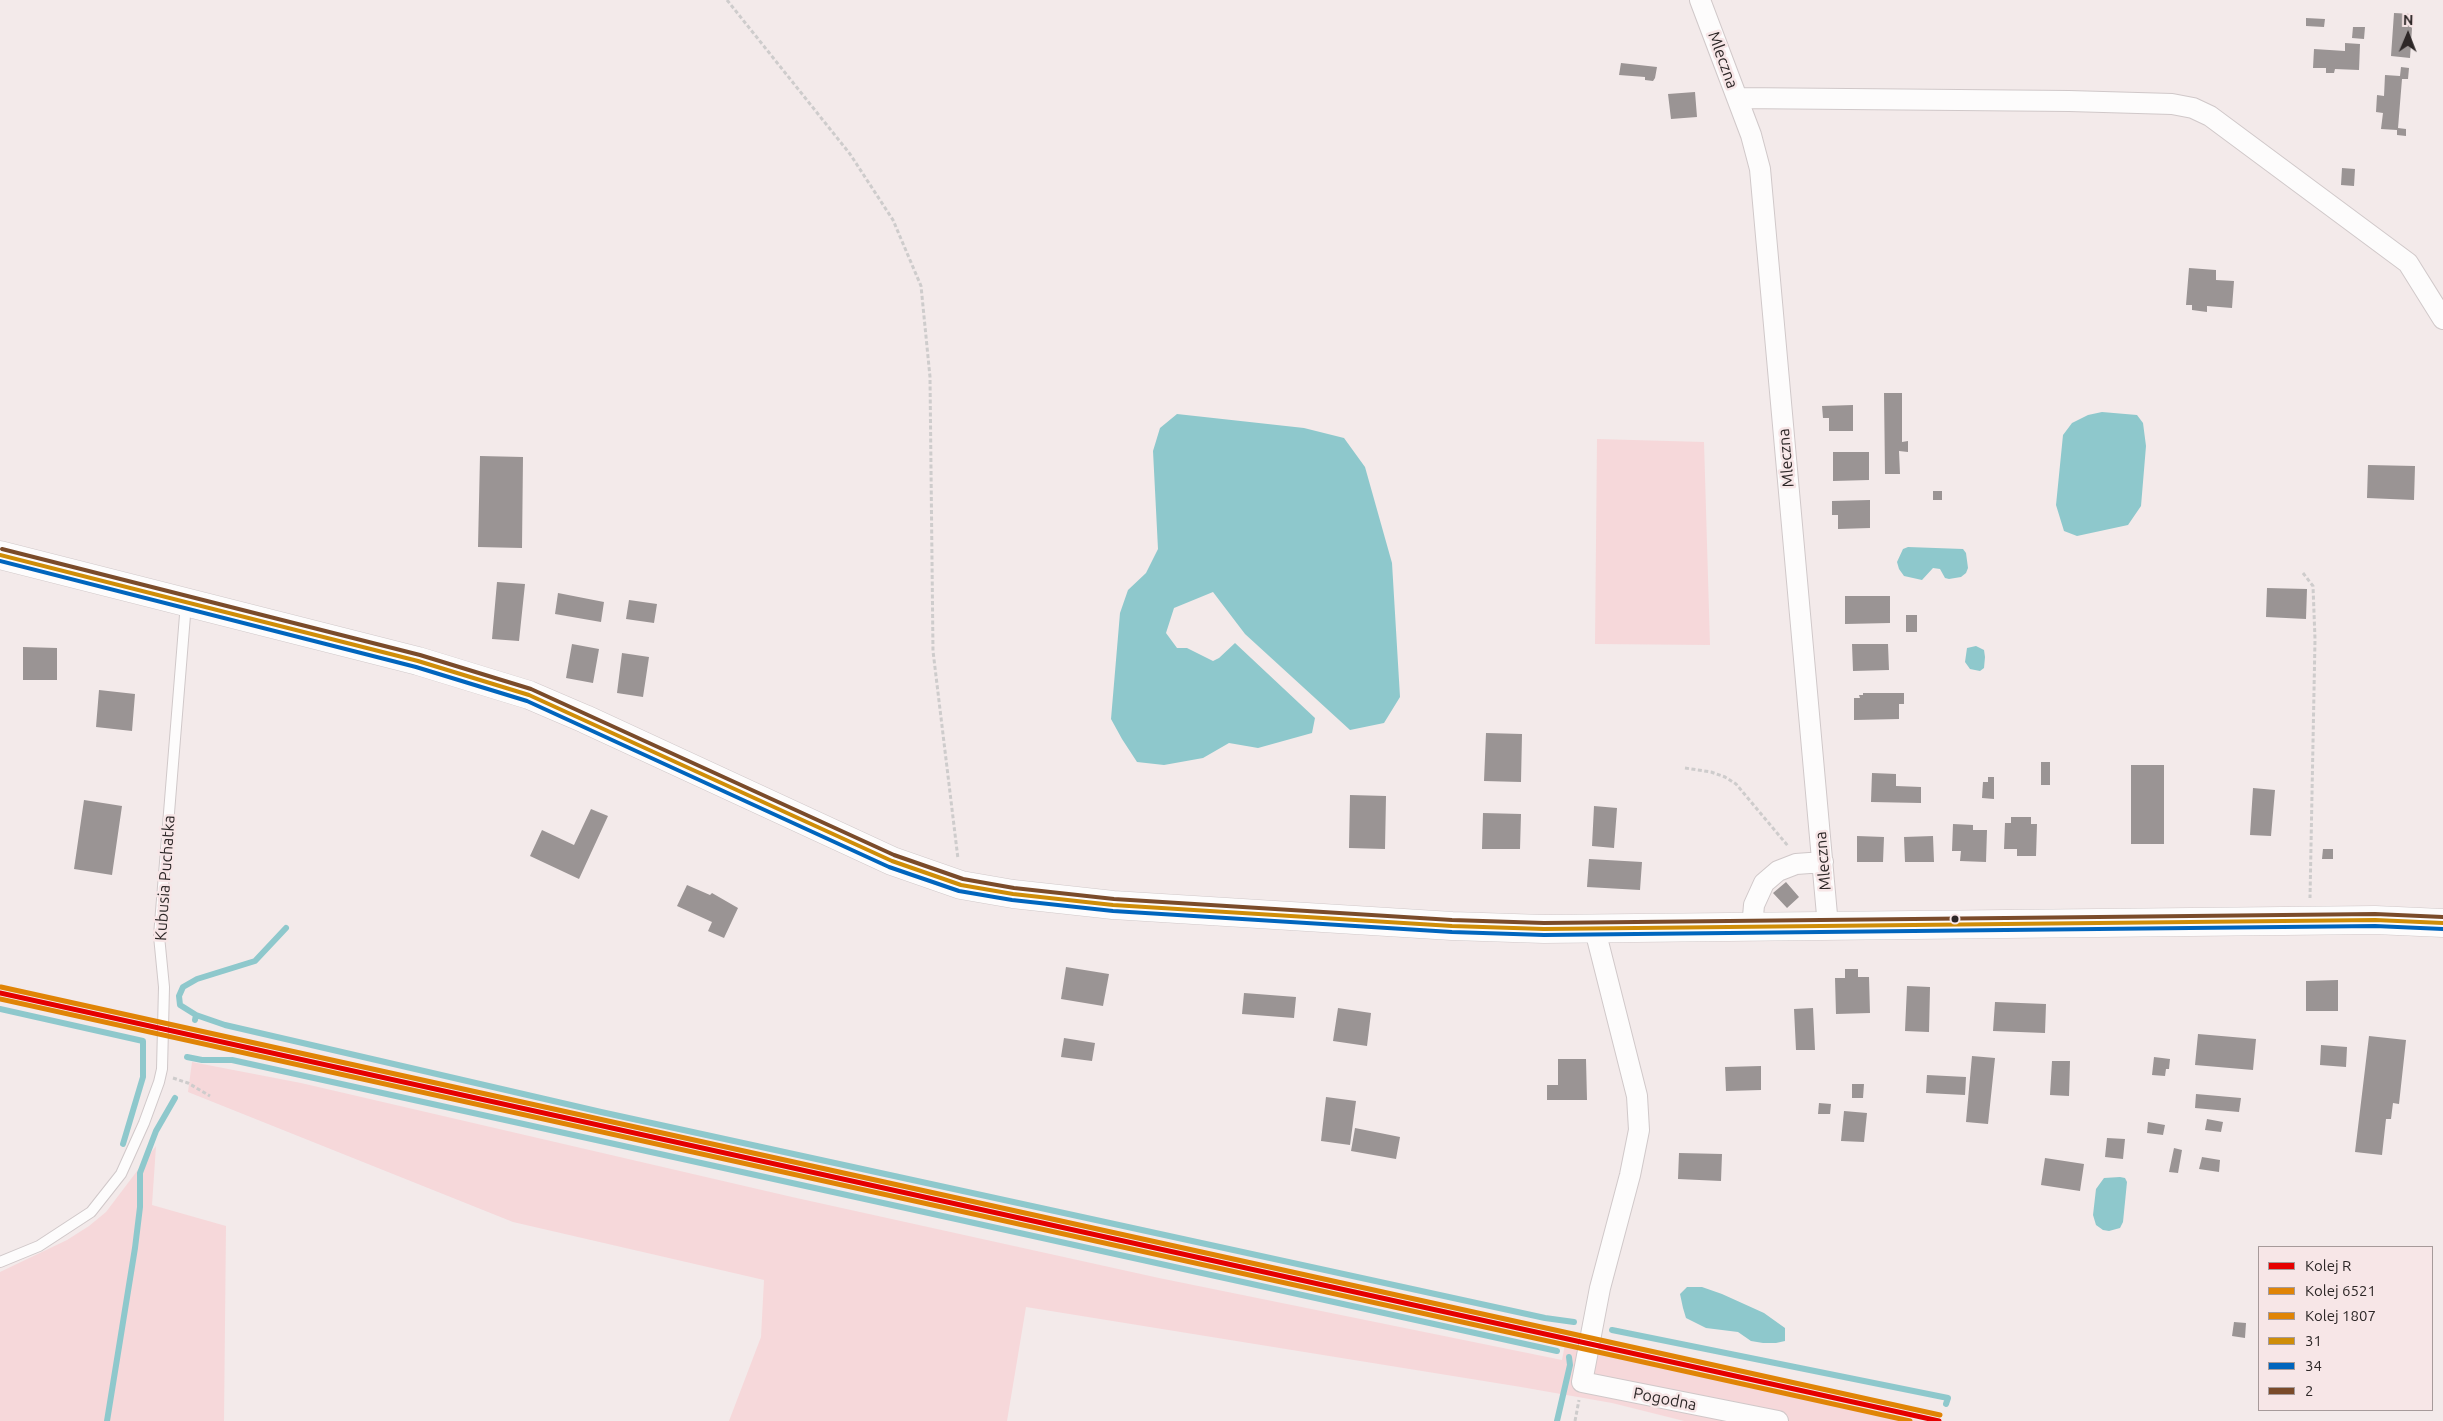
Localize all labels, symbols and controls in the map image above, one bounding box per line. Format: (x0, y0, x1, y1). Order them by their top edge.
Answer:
north arrow (2383, 10, 2433, 60)
text: N (2403, 12, 2414, 28)
street label: Mleczna (1704, 29, 1742, 91)
street label: Mleczna (1774, 428, 1798, 488)
street label: Kubusia Puchatka (151, 814, 179, 942)
street label: Mleczna (1811, 831, 1835, 891)
unlabelled marker (1950, 914, 1960, 924)
legend (2258, 1246, 2433, 1411)
text: Kolej R (2305, 1257, 2351, 1274)
text: Kolej 6521 (2305, 1282, 2376, 1299)
text: Kolej 1807 (2305, 1307, 2376, 1324)
text: 31 (2305, 1332, 2322, 1349)
text: 34 (2305, 1357, 2322, 1374)
text: 2 (2305, 1382, 2313, 1399)
street label: Pogodna (1632, 1383, 1698, 1415)

